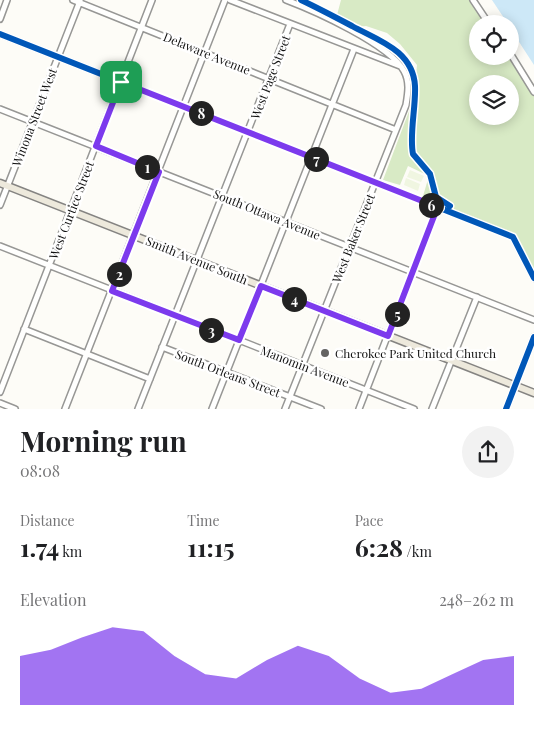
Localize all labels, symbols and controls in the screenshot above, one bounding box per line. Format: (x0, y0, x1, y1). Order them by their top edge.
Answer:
map controls (469, 15, 519, 125)
button: locate (469, 15, 519, 65)
street label: Delaware Avenue (161, 28, 253, 78)
street label: West Page Street (246, 32, 294, 122)
pin (100, 61, 142, 103)
street label: Winona Street West (8, 65, 60, 169)
icon: arrive (107, 68, 135, 96)
button: layers (469, 75, 519, 125)
pin: 8 (188, 100, 214, 126)
text: 8 (198, 104, 205, 123)
pin: 7 (304, 146, 328, 172)
text: 7 (313, 150, 320, 169)
pin: 1 (134, 154, 160, 180)
street label: West Curtice Street (45, 158, 97, 262)
text: 1 (145, 158, 150, 177)
street label: South Ottawa Avenue (211, 185, 323, 243)
street label: West Baker Street (327, 190, 378, 286)
pin: 6 (418, 192, 444, 218)
text: 6 (428, 196, 435, 215)
street label: Smith Avenue South (144, 232, 250, 288)
pin: 2 (106, 262, 132, 286)
text: 2 (116, 265, 123, 284)
pin: 4 (282, 286, 306, 312)
text: 4 (291, 290, 298, 309)
pin: 5 (384, 302, 410, 326)
text: 5 (394, 305, 401, 324)
pin: 3 (198, 318, 224, 342)
text: 3 (208, 321, 215, 340)
street label: Manomin Avenue (258, 342, 352, 390)
place label: Cherokee Park United Church (335, 345, 496, 361)
street label: South Orleans Street (173, 346, 284, 401)
marker: Cherokee Park United Church (319, 347, 331, 359)
text: Morning run (20, 422, 187, 459)
button: share (462, 426, 514, 478)
text: 08:08 (20, 460, 60, 481)
text: Distance (20, 511, 75, 530)
text: Time (187, 511, 220, 530)
text: Pace (355, 511, 384, 530)
text: 1.74 (20, 530, 59, 563)
text: 11:15 (187, 530, 235, 563)
text: 6:28 (355, 530, 403, 563)
text: km (59, 542, 82, 561)
text: /km (403, 542, 432, 561)
text: Elevation (20, 589, 87, 610)
text: 248–262 m (439, 589, 514, 610)

